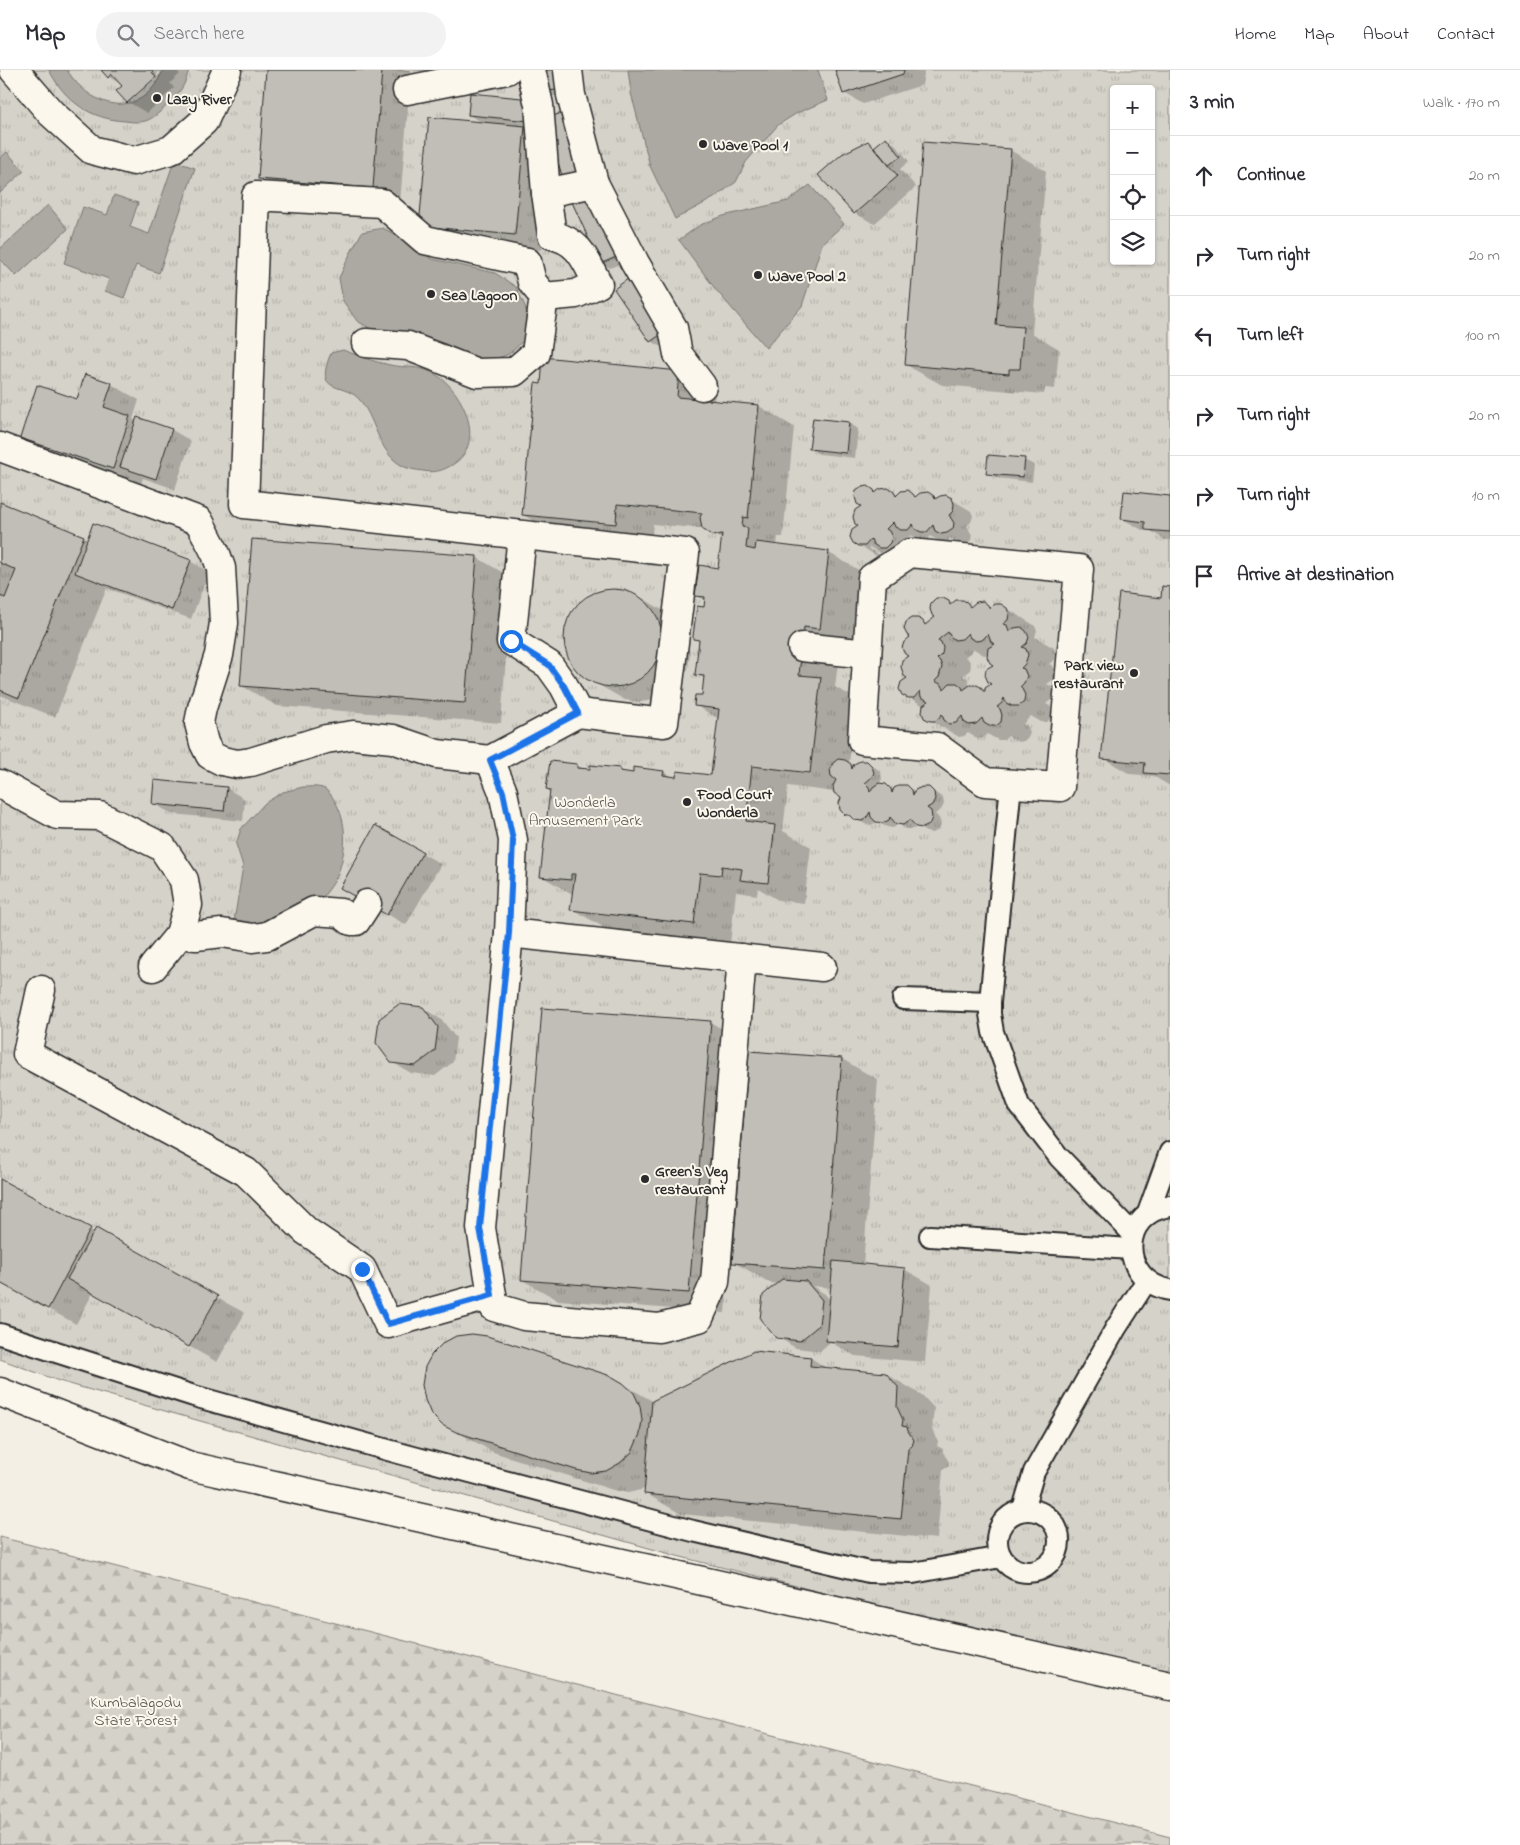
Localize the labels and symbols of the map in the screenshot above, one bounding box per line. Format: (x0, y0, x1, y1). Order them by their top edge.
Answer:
place label: Lazy River (167, 88, 233, 113)
marker: Lazy River (151, 92, 163, 104)
place label: Wave Pool 1 (713, 134, 789, 158)
marker: Wave Pool 1 (697, 138, 709, 150)
place label: Wave Pool 2 (768, 265, 846, 289)
marker: Wave Pool 2 (752, 269, 764, 281)
place label: Sea Lagoon (441, 284, 517, 309)
marker: Sea Lagoon (425, 288, 437, 300)
route start (500, 630, 523, 653)
place label: Park view restaurant (1054, 654, 1125, 696)
marker: Park view restaurant (1128, 667, 1140, 679)
place label: Food Court Wonderla (696, 783, 773, 825)
park label: Wonderla Amusement Park (529, 791, 642, 833)
marker: Food Court Wonderla (681, 796, 693, 808)
place label: Green's Veg restaurant (655, 1160, 728, 1202)
marker: Green's Veg restaurant (639, 1173, 651, 1185)
route end (351, 1258, 374, 1281)
park label: Kumbalagodu State Forest (90, 1691, 182, 1733)

